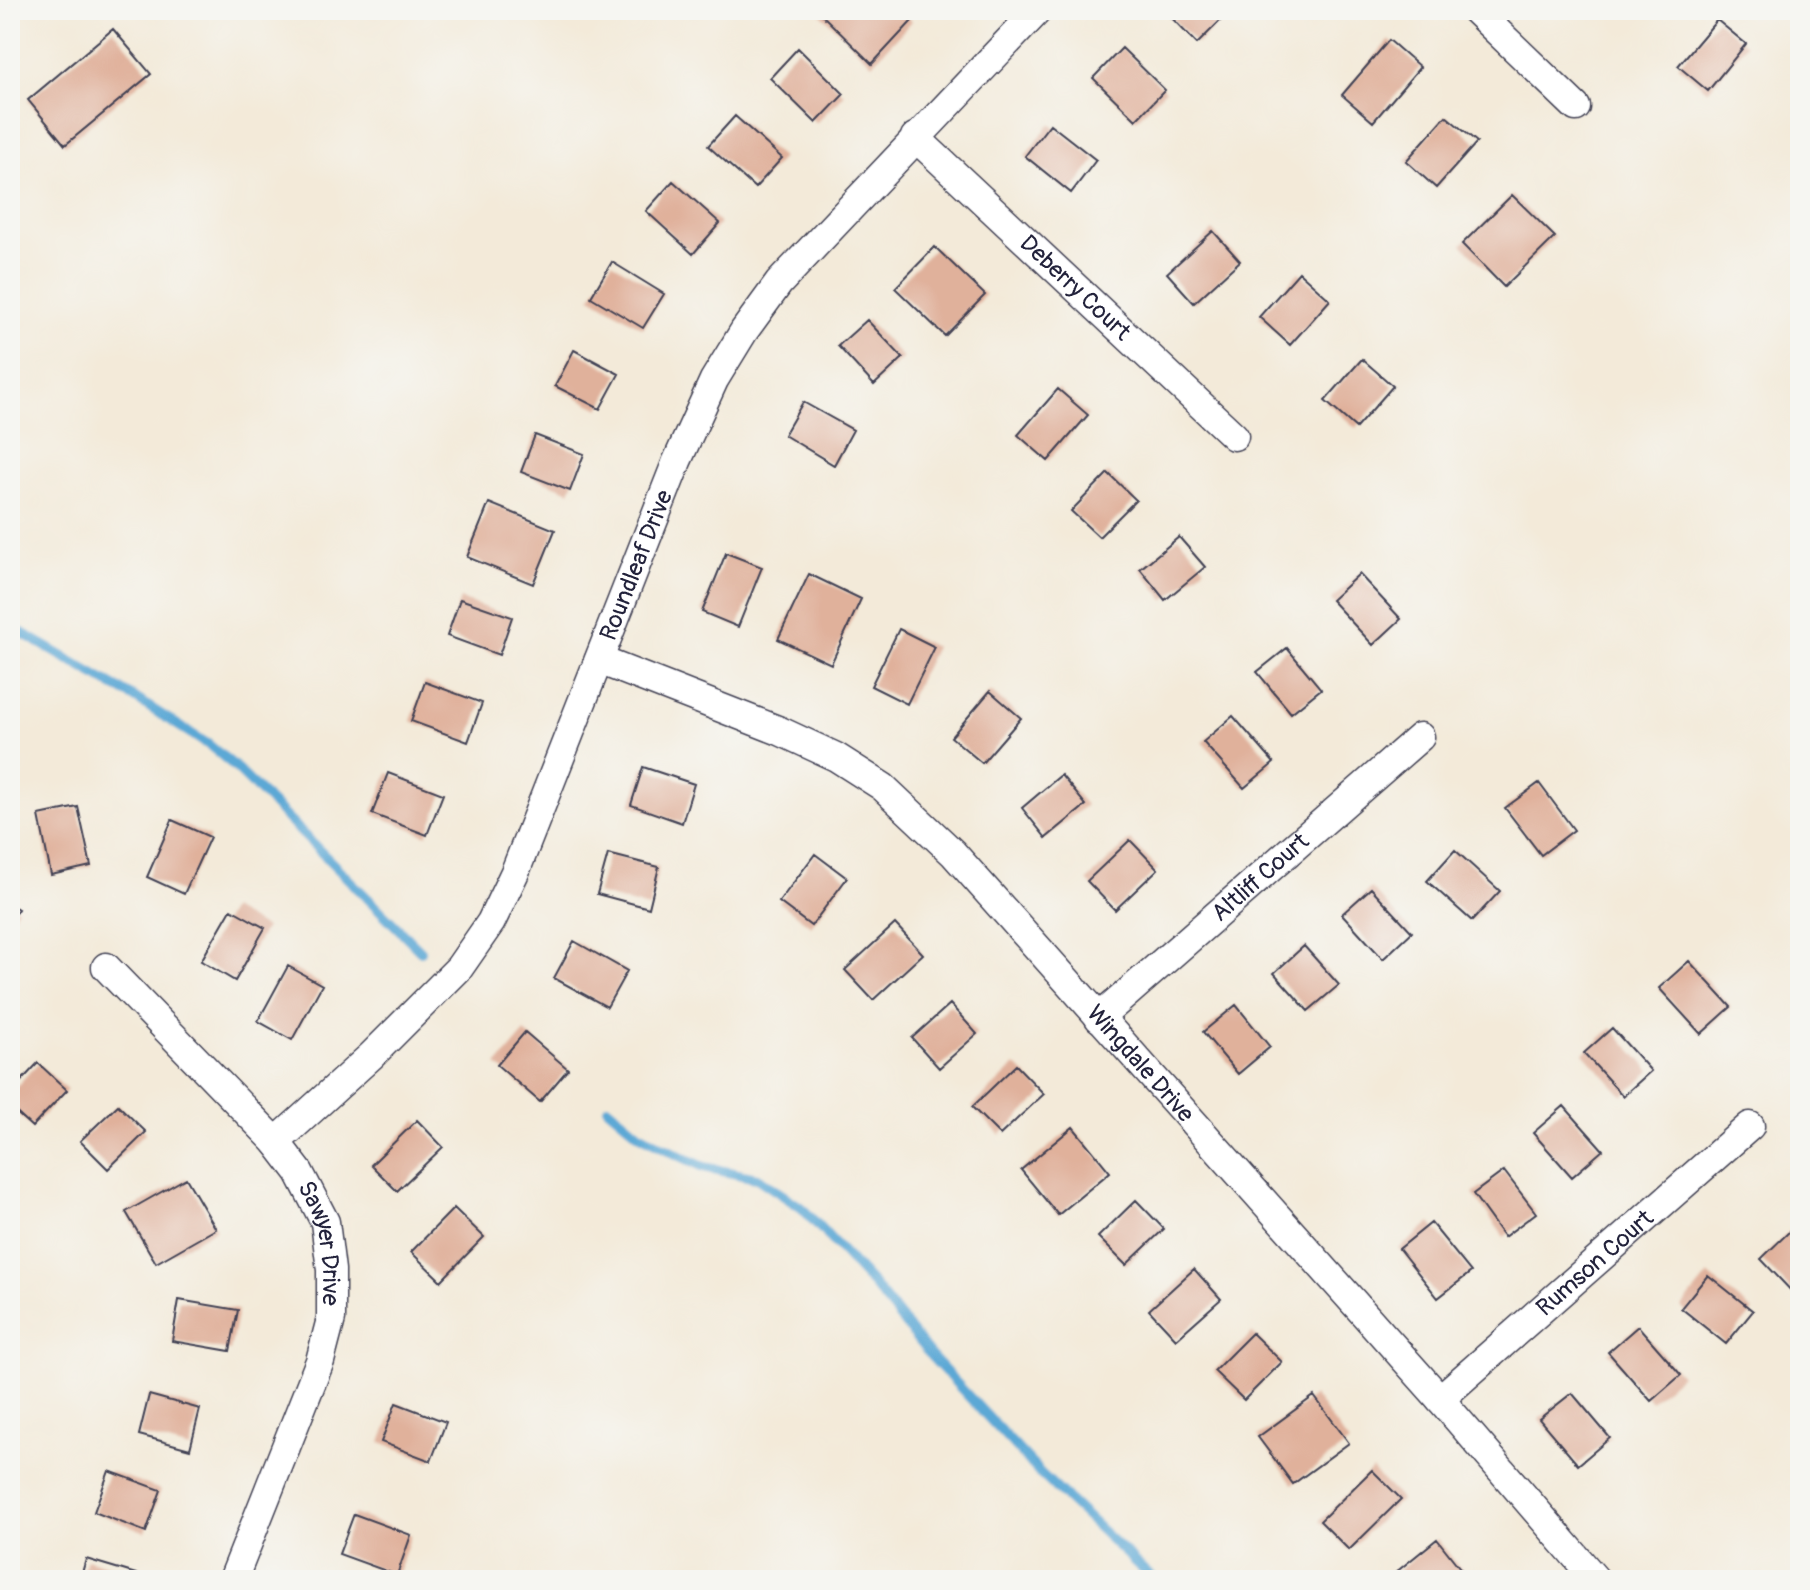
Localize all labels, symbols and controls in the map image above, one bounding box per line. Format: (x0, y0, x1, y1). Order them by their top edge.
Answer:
street label: Deberry Court (1014, 229, 1137, 347)
street label: Roundleaf Drive (594, 486, 679, 645)
street label: Altliff Court (1206, 827, 1315, 928)
street label: Wingdale Drive (1080, 999, 1200, 1128)
street label: Sawyer Drive (291, 1176, 345, 1306)
street label: Rumson Court (1530, 1204, 1660, 1323)

